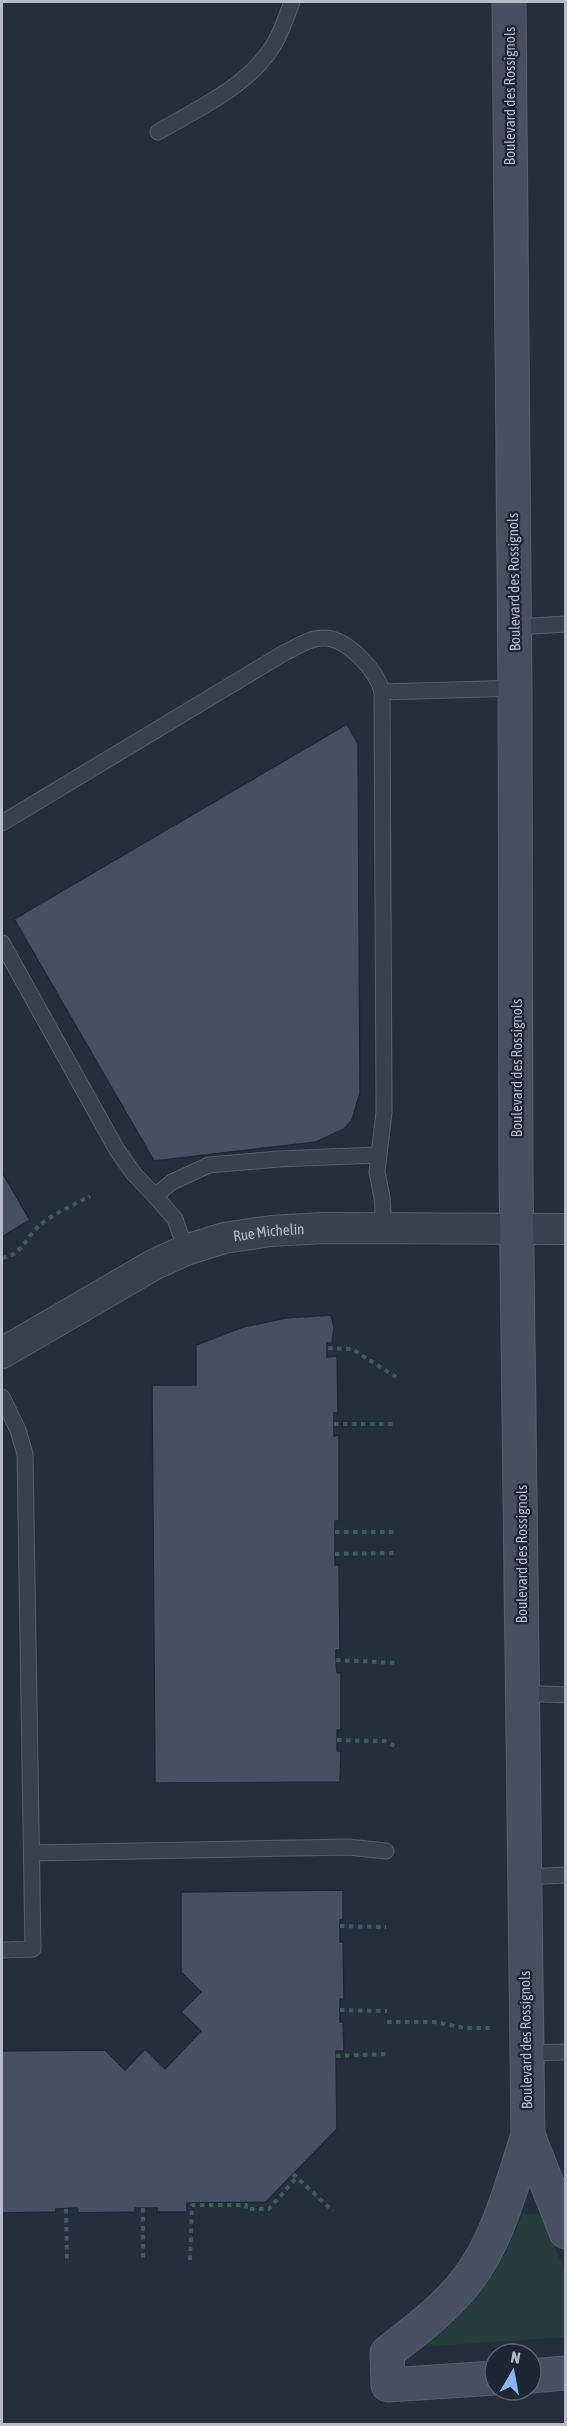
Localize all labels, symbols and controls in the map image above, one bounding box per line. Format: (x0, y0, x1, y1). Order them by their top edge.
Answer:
street label: Boulevard des Rossignols (501, 27, 518, 165)
street label: Boulevard des Rossignols (504, 513, 523, 651)
street label: Boulevard des Rossignols (508, 999, 525, 1137)
street label: Rue Michelin (232, 1220, 305, 1245)
street label: Boulevard des Rossignols (513, 1485, 530, 1623)
street label: Boulevard des Rossignols (516, 1971, 535, 2109)
north arrow (483, 2342, 543, 2402)
text: N (509, 2348, 522, 2367)

